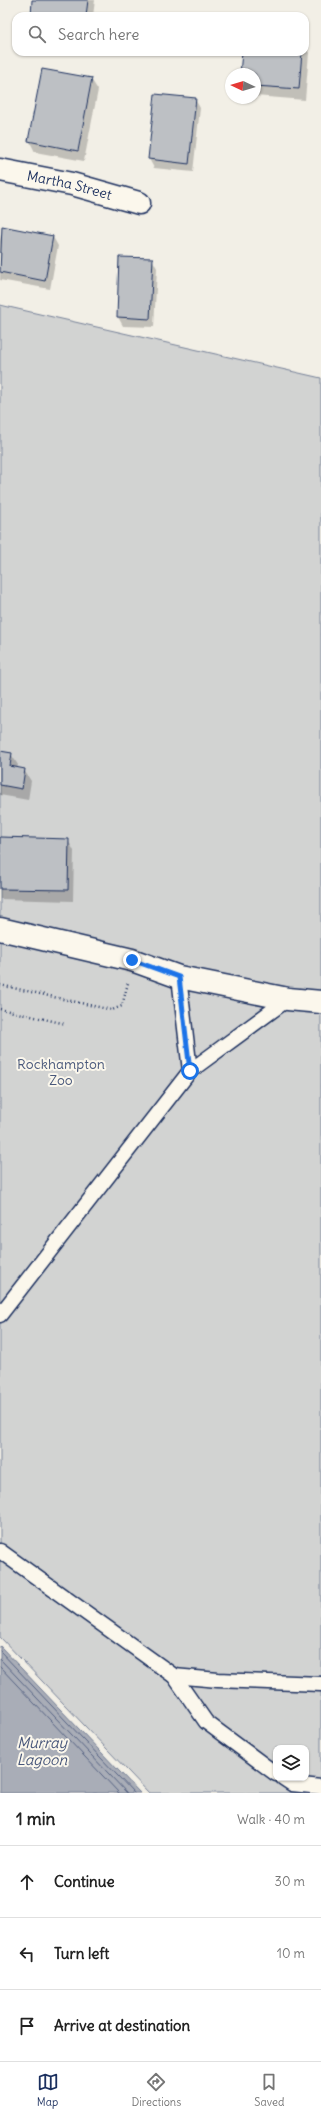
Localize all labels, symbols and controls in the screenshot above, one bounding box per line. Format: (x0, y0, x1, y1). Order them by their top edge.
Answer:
search box (12, 12, 309, 56)
icon: search (26, 23, 48, 45)
text: Search here (58, 25, 139, 44)
north arrow (225, 68, 261, 104)
street label: Martha Street (26, 166, 114, 204)
route end (123, 951, 141, 969)
park label: Rockhampton Zoo (17, 1055, 105, 1089)
route start (181, 1062, 199, 1080)
water label: Murray Lagoon (17, 1733, 68, 1769)
map controls (273, 1745, 309, 1781)
button: layers (273, 1745, 309, 1781)
text: 1 min (16, 1808, 55, 1830)
text: Walk · 40 m (237, 1811, 305, 1828)
icon: ahead (16, 1871, 38, 1893)
text: Continue (54, 1872, 115, 1891)
text: 30 m (275, 1873, 305, 1890)
icon: left (16, 1943, 38, 1965)
text: Turn left (54, 1944, 109, 1963)
text: 10 m (277, 1945, 305, 1962)
icon: arrive (16, 2015, 38, 2037)
text: Arrive at destination (54, 2016, 190, 2035)
tab: Map (37, 2071, 59, 2109)
tab: Directions (132, 2071, 181, 2109)
tab: Saved (254, 2071, 284, 2109)

